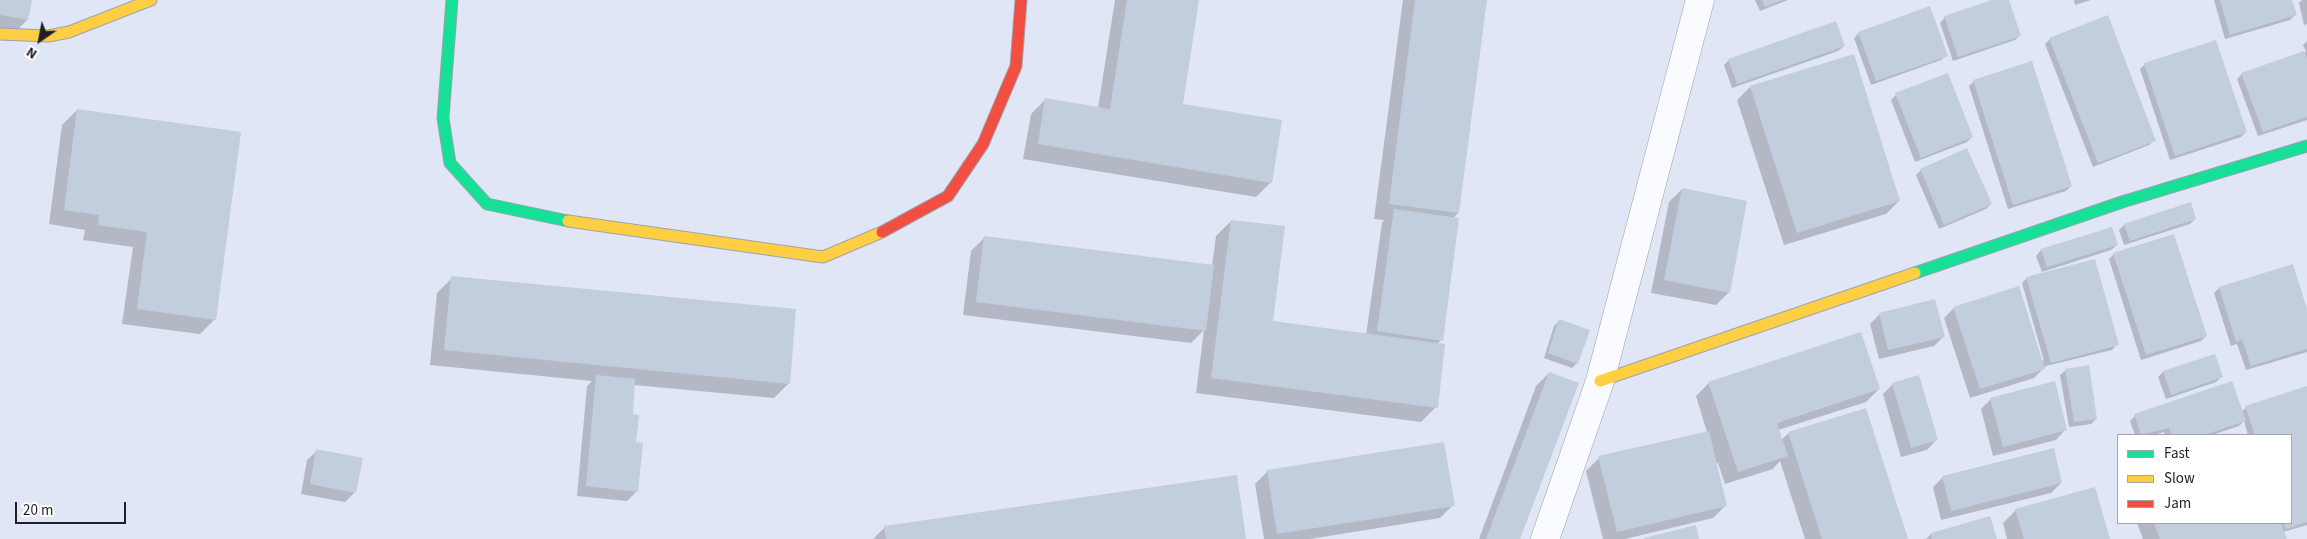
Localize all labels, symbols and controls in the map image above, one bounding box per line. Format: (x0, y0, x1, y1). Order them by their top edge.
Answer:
north arrow (15, 15, 65, 65)
text: N (22, 42, 41, 64)
legend (2117, 434, 2292, 524)
text: Fast (2164, 443, 2190, 464)
text: Slow (2164, 468, 2195, 489)
scale bar (18, 492, 129, 524)
text: Jam (2164, 493, 2191, 514)
text: 20 m (23, 500, 53, 521)

